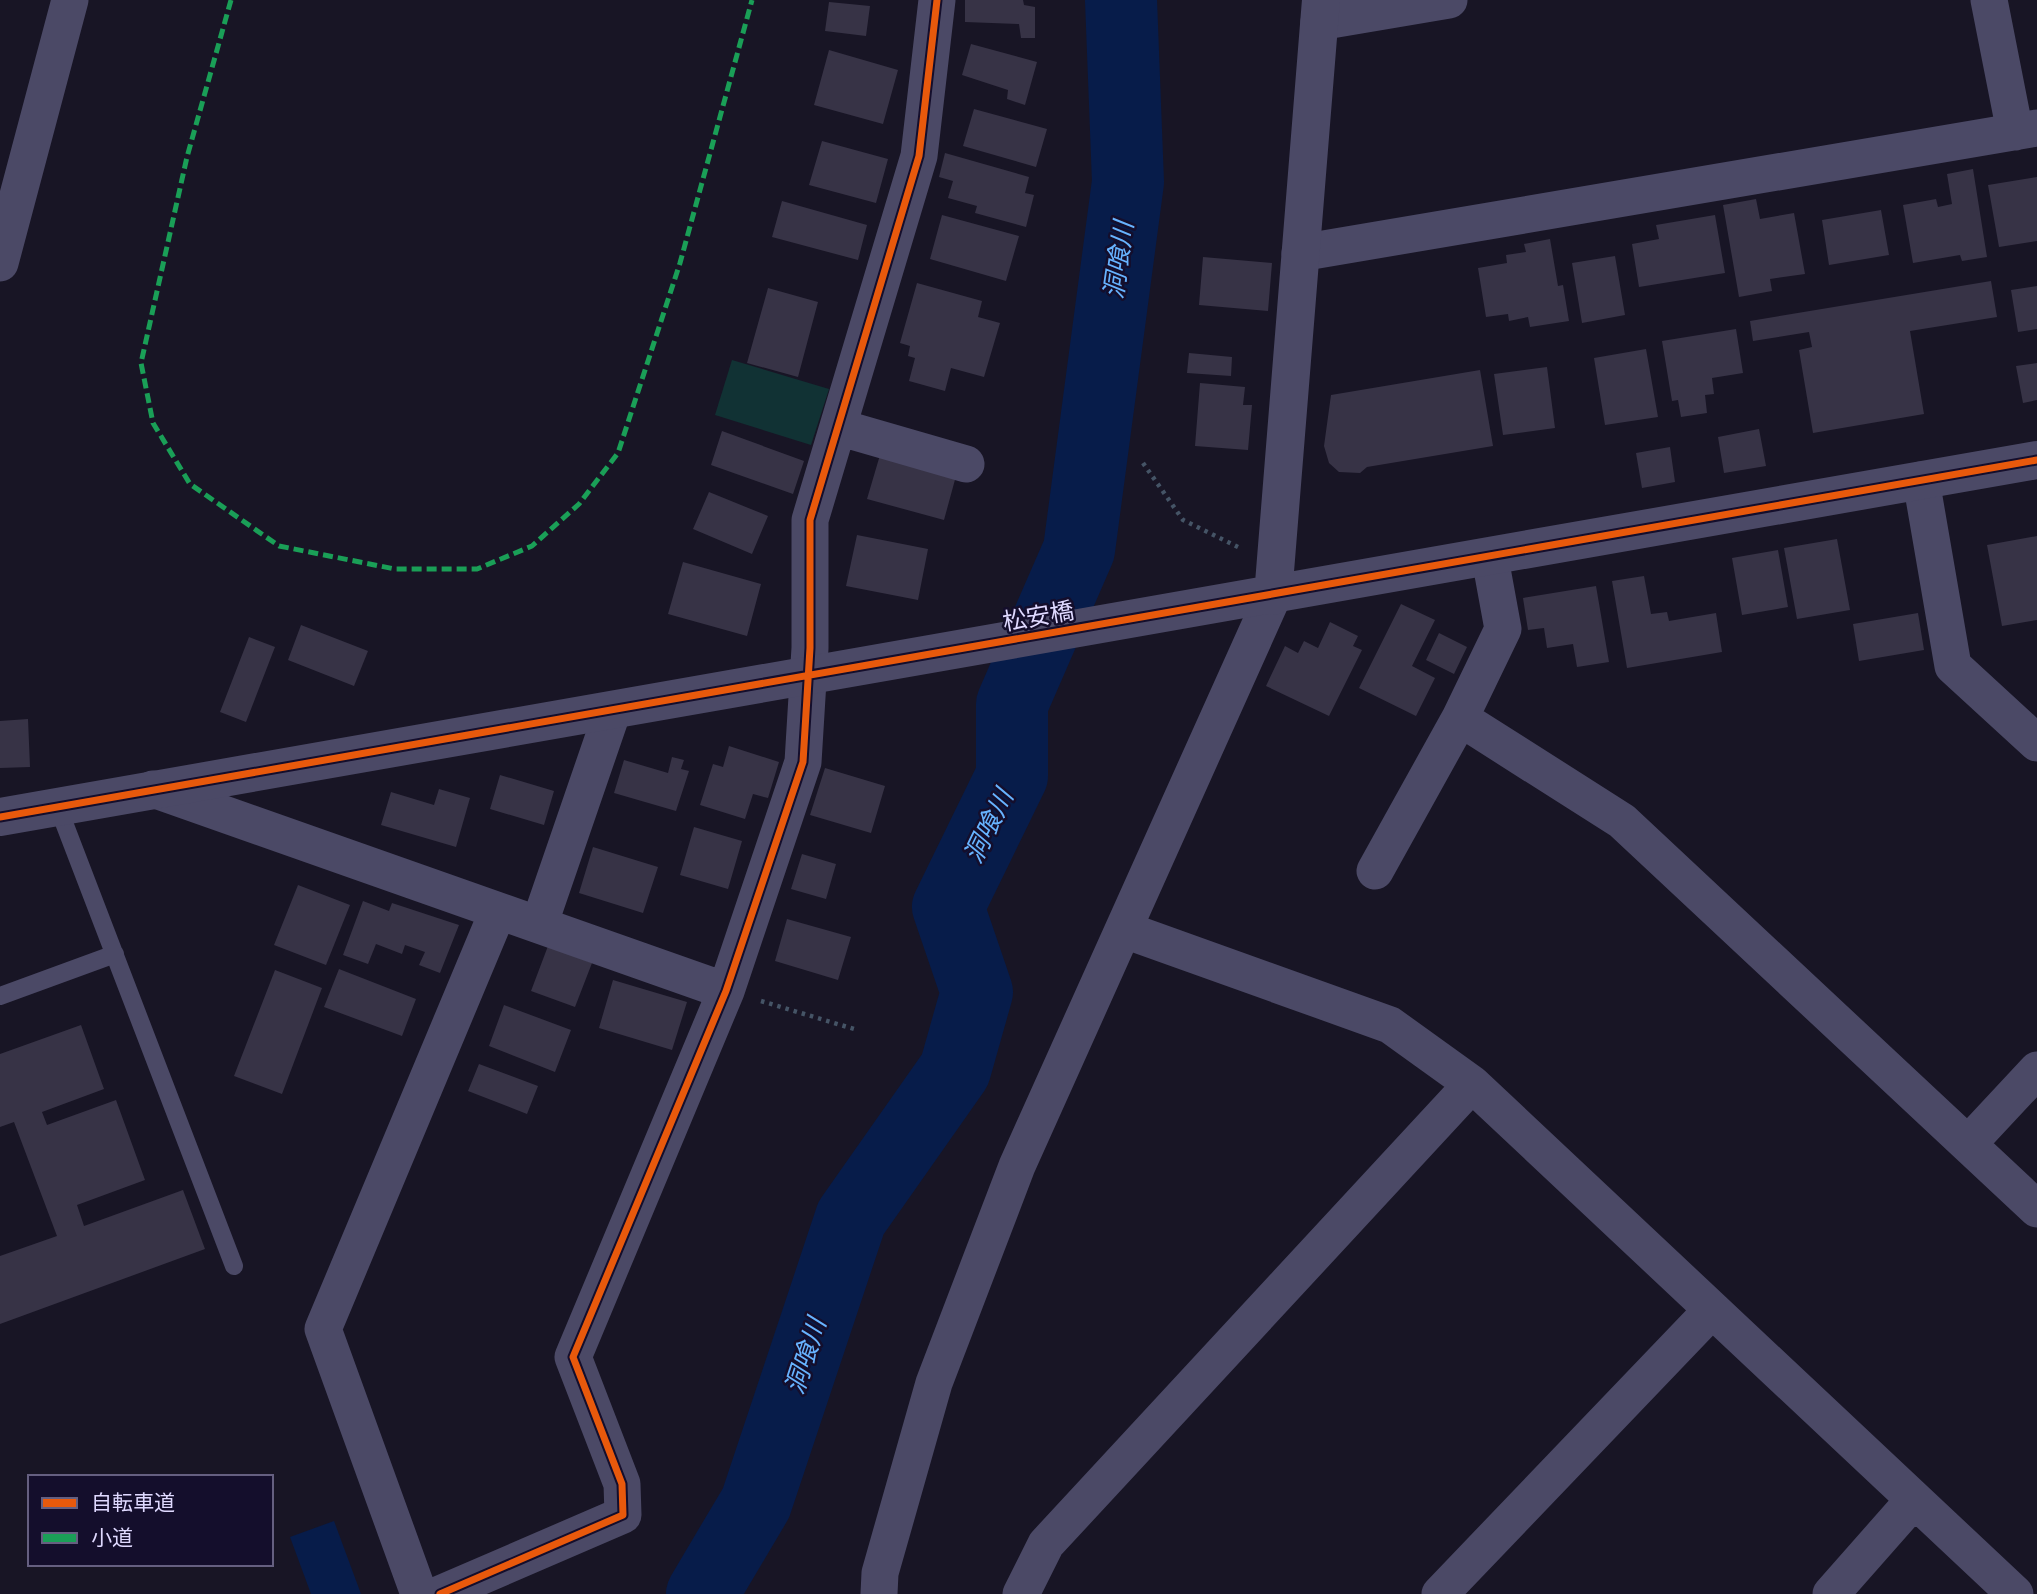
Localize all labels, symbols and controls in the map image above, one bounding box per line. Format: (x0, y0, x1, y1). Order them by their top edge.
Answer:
water label: 洞喰川 (1097, 216, 1139, 301)
street label: 松安橋 (1000, 594, 1076, 636)
water label: 洞喰川 (957, 781, 1020, 868)
water label: 洞喰川 (778, 1311, 833, 1398)
legend (28, 1475, 273, 1566)
text: 自転車道 (91, 1489, 175, 1515)
text: 小道 (91, 1524, 133, 1550)

